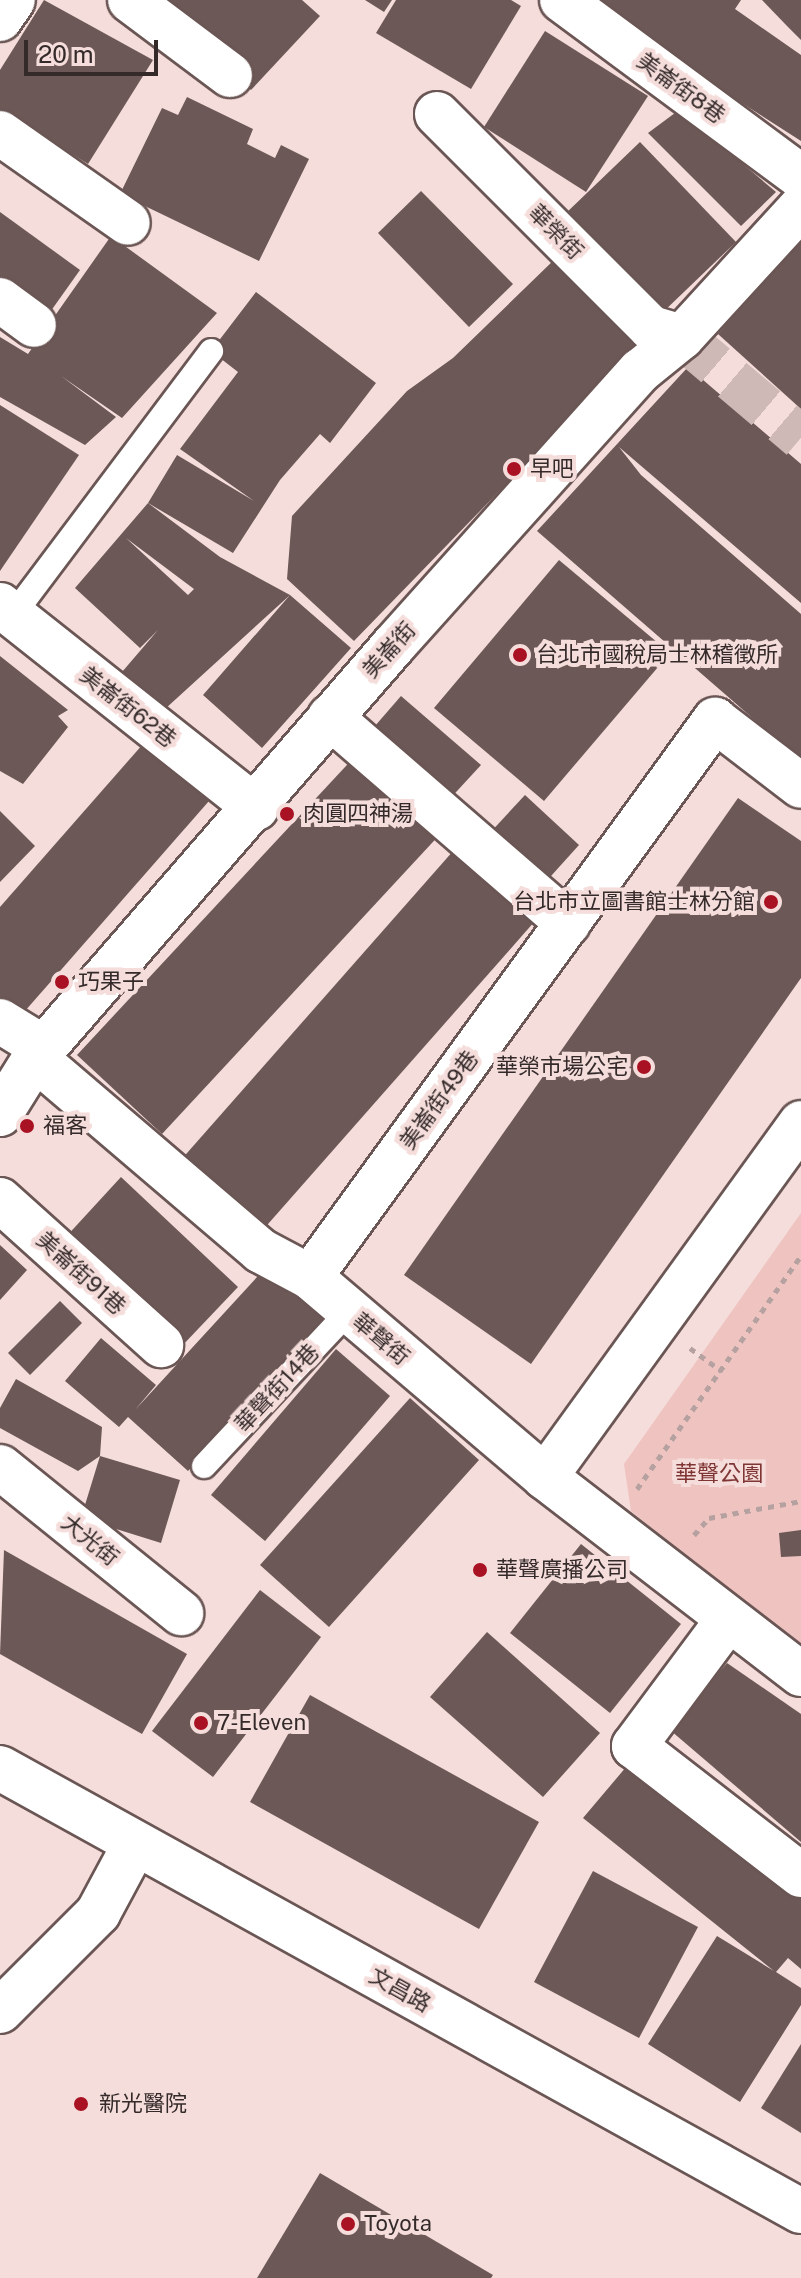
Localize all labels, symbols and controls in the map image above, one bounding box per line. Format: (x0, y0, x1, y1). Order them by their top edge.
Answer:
scale bar (28, 24, 162, 74)
text: 20 m (38, 40, 94, 68)
street label: 美崙街8巷 (632, 47, 730, 129)
street label: 華榮街 (523, 199, 589, 265)
place label: 早吧 (530, 456, 574, 482)
marker: 早吧 (505, 460, 523, 478)
street label: 美崙街 (357, 617, 421, 683)
place label: 台北市國稅局士林稽徵所 (536, 642, 778, 668)
marker: 台北市國稅局士林稽徵所 (511, 646, 529, 664)
street label: 美崙街62巷 (75, 661, 181, 753)
place label: 肉圓四神湯 (303, 801, 413, 827)
marker: 肉圓四神湯 (278, 805, 296, 823)
place label: 台北市立圖書館士林分館 (513, 889, 755, 915)
marker: 台北市立圖書館士林分館 (762, 893, 780, 911)
place label: 巧果子 (78, 969, 144, 995)
marker: 巧果子 (53, 973, 71, 991)
street label: 美崙街49巷 (394, 1045, 484, 1155)
place label: 華榮市場公宅 (496, 1054, 628, 1080)
marker: 華榮市場公宅 (635, 1058, 653, 1076)
place label: 福客 (43, 1113, 87, 1139)
marker: 福客 (18, 1117, 36, 1135)
street label: 美崙街91巷 (31, 1226, 131, 1320)
street label: 華聲街 (347, 1308, 415, 1370)
street label: 華聲街14巷 (230, 1338, 324, 1438)
park label: 華聲公園 (675, 1461, 763, 1487)
street label: 大光街 (56, 1509, 124, 1571)
place label: 華聲廣播公司 (496, 1557, 628, 1583)
marker: 華聲廣播公司 (471, 1561, 489, 1579)
place label: 7-Eleven (217, 1710, 306, 1736)
marker: 7-Eleven (192, 1714, 210, 1732)
street label: 文昌路 (365, 1962, 435, 2018)
place label: 新光醫院 (99, 2091, 187, 2117)
marker: 新光醫院 (70, 2093, 92, 2115)
place label: Toyota (364, 2211, 432, 2237)
marker: Toyota (339, 2215, 357, 2233)

